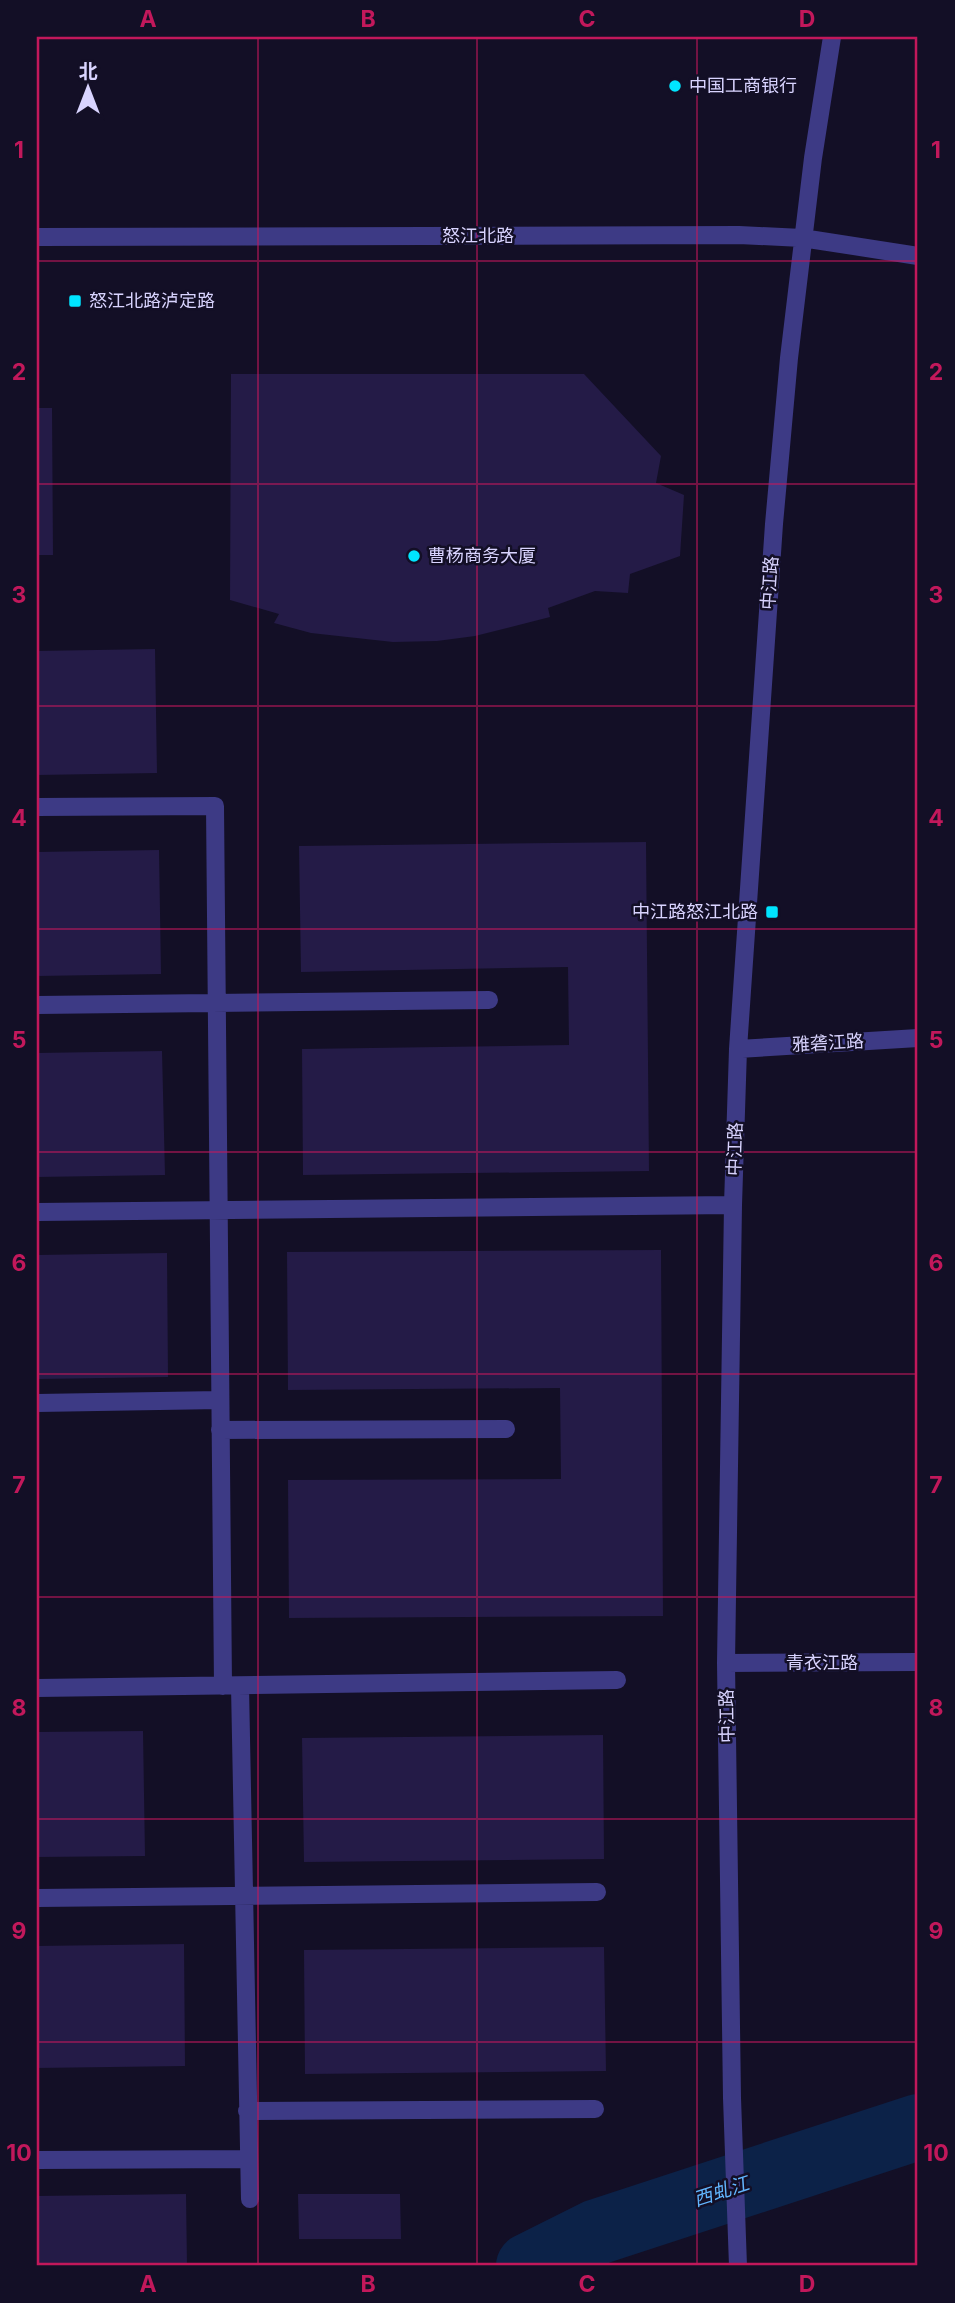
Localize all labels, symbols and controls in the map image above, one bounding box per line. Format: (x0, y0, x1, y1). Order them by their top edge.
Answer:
text: A (139, 5, 157, 33)
text: B (360, 5, 376, 33)
text: C (578, 5, 596, 33)
text: D (799, 5, 815, 33)
north arrow (52, 52, 122, 122)
text: 北 (78, 60, 98, 83)
place label: 中国工商银行 (689, 75, 797, 96)
marker: 中国工商银行 (667, 78, 683, 94)
text: 1 (14, 136, 24, 164)
text: 1 (931, 136, 941, 164)
street label: 怒江北路 (442, 225, 514, 246)
place label: 怒江北路泸定路 (89, 290, 215, 311)
marker: 怒江北路泸定路 (67, 293, 83, 309)
text: 2 (12, 358, 26, 386)
text: 2 (929, 358, 943, 386)
place label: 曹杨商务大厦 (428, 545, 536, 566)
marker: 曹杨商务大厦 (406, 548, 422, 564)
street label: 中江路 (757, 555, 782, 611)
text: 3 (12, 581, 26, 609)
text: 3 (929, 581, 943, 609)
text: 4 (11, 804, 27, 832)
text: 4 (928, 804, 944, 832)
place label: 中江路怒江北路 (632, 901, 758, 922)
marker: 中江路怒江北路 (764, 904, 780, 920)
text: 5 (12, 1026, 26, 1054)
text: 5 (929, 1026, 943, 1054)
street label: 雅砻江路 (791, 1030, 864, 1055)
street label: 中江路 (723, 1122, 746, 1176)
text: 6 (12, 1249, 26, 1277)
text: 6 (929, 1249, 943, 1277)
text: 7 (12, 1471, 26, 1499)
text: 7 (929, 1471, 943, 1499)
street label: 青衣江路 (786, 1652, 858, 1673)
street label: 中江路 (716, 1689, 737, 1743)
text: 8 (12, 1694, 26, 1722)
text: 8 (929, 1694, 943, 1722)
text: 9 (12, 1917, 26, 1945)
text: 9 (929, 1917, 943, 1945)
text: 10 (6, 2139, 32, 2167)
text: 10 (923, 2139, 949, 2167)
water label: 西虬江 (690, 2171, 754, 2211)
text: A (139, 2270, 157, 2298)
text: B (360, 2270, 376, 2298)
text: C (578, 2270, 596, 2298)
text: D (799, 2270, 815, 2298)

